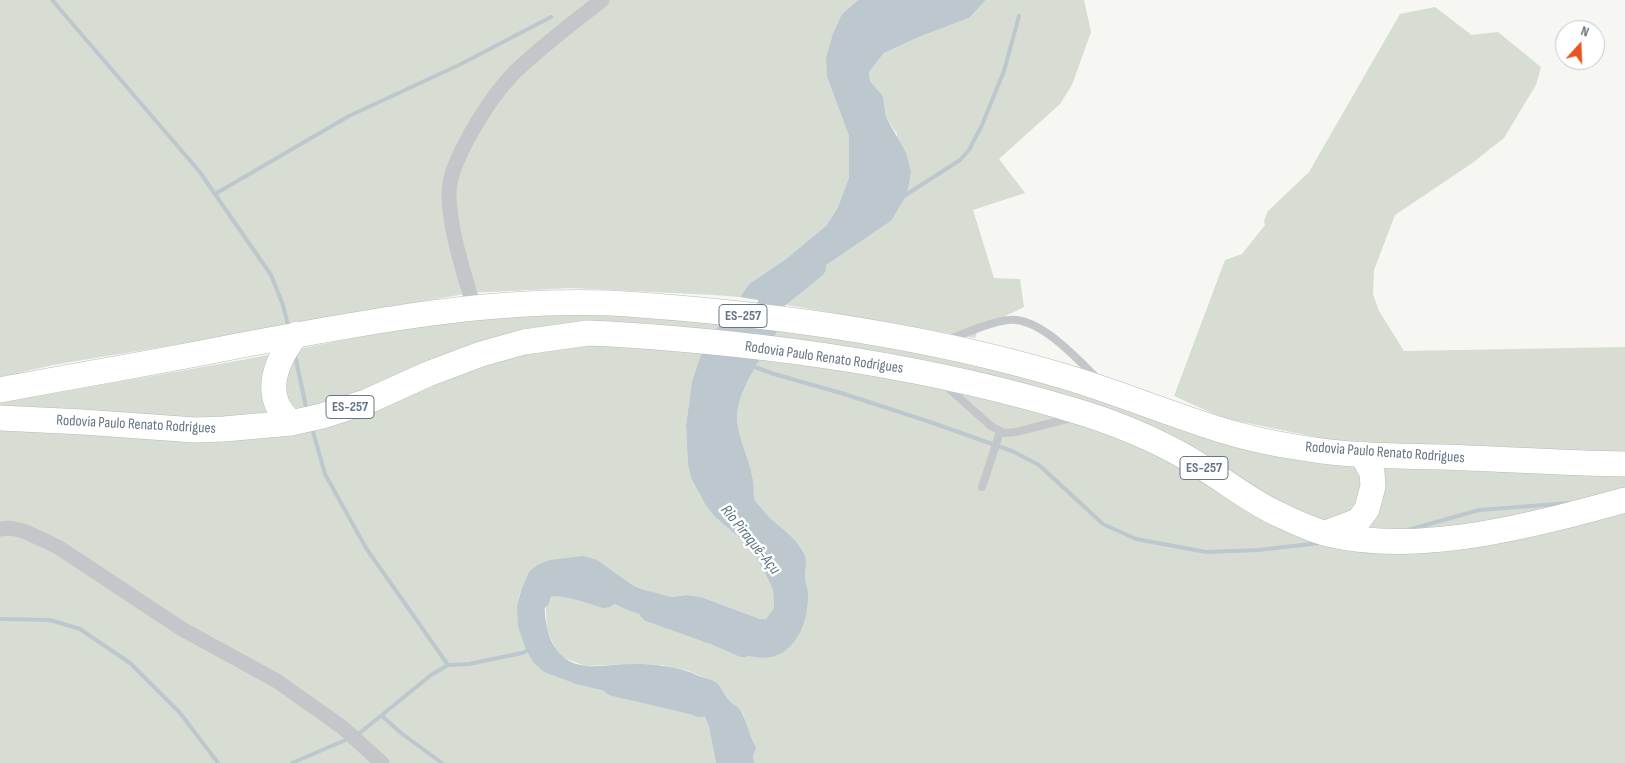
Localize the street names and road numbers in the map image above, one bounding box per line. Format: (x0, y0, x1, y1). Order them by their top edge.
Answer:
road number: ES-257 (719, 304, 767, 328)
street label: Rodovia Paulo Renato Rodrigues (744, 338, 904, 378)
road number: ES-257 (326, 396, 374, 418)
street label: Rodovia Paulo Renato Rodrigues (56, 412, 216, 438)
street label: Rodovia Paulo Renato Rodrigues (1305, 438, 1465, 468)
road number: ES-257 (1180, 456, 1228, 479)

